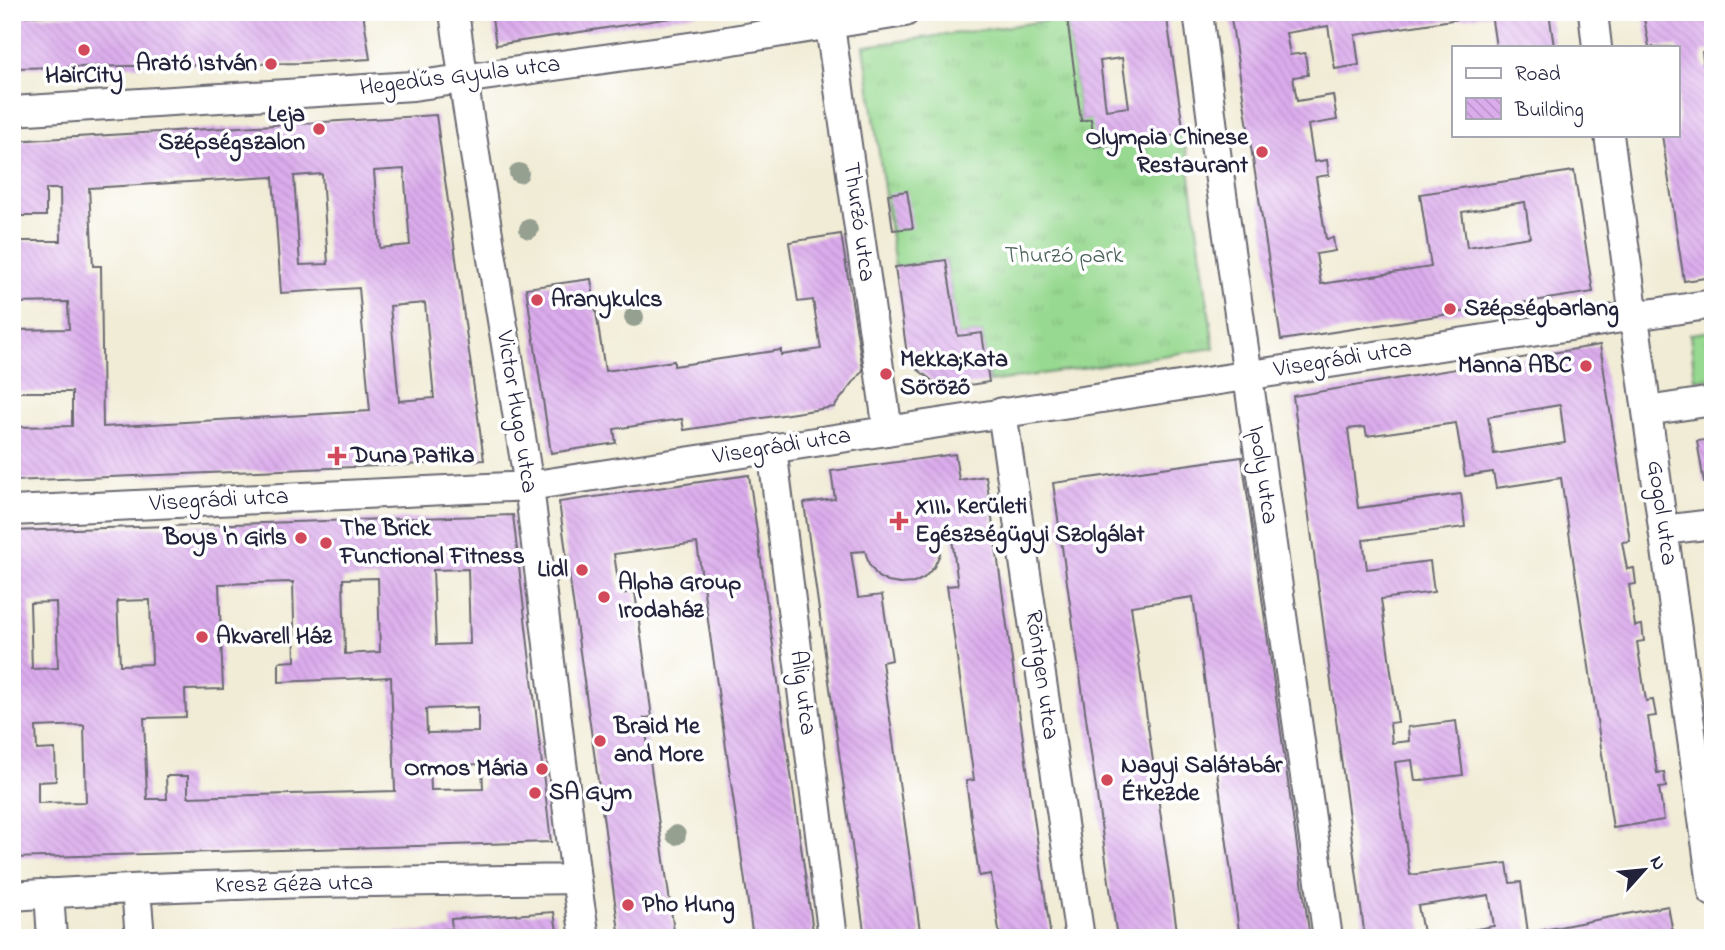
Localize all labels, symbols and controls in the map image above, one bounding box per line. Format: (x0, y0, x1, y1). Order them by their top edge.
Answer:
marker: HairCity (76, 42, 92, 58)
legend (1452, 46, 1680, 136)
place label: Arató István (136, 47, 257, 82)
street label: Hegedűs Gyula utca (358, 47, 562, 108)
marker: Arató István (263, 56, 279, 72)
place label: HairCity (45, 59, 123, 95)
text: Road (1515, 60, 1561, 90)
text: Building (1514, 96, 1584, 128)
place label: Leja Szépségszalon (158, 98, 305, 162)
marker: Leja Szépségszalon (311, 121, 327, 137)
place label: Olympia Chinese Restaurant (1085, 121, 1249, 184)
marker: Olympia Chinese Restaurant (1254, 144, 1270, 160)
street label: Thurzó utca (832, 160, 884, 284)
park label: Thurzó park (1005, 239, 1124, 274)
place label: Aranykulcs (551, 283, 662, 319)
marker: Aranykulcs (529, 292, 545, 308)
place label: Szépségbarlang (1464, 292, 1619, 328)
marker: Szépségbarlang (1442, 301, 1458, 317)
street label: Victor Hugo utca (486, 327, 546, 496)
street label: Visegrádi utca (1270, 332, 1415, 388)
place label: Mekka;Kata Söröző (900, 343, 1008, 406)
place label: Manna ABC (1458, 349, 1572, 384)
marker: Manna ABC (1578, 358, 1594, 374)
marker: Mekka;Kata Söröző (878, 366, 894, 382)
street label: Visegrádi utca (709, 419, 854, 475)
street label: Ipoly utca (1237, 423, 1286, 527)
place label: Duna Patika (350, 439, 474, 474)
marker: Duna Patika (329, 448, 345, 464)
street label: Gogol utca (1636, 458, 1686, 568)
street label: Visegrádi utca (148, 480, 289, 522)
place label: XIII. Kerületi Egészségügyi Szolgálat (915, 490, 1145, 554)
marker: XIII. Kerületi Egészségügyi Szolgálat (889, 511, 909, 531)
place label: The Brick Functional Fitness (339, 512, 525, 575)
place label: Boys 'n Girls (162, 521, 287, 557)
marker: Boys 'n Girls (293, 530, 309, 546)
marker: The Brick Functional Fitness (318, 535, 334, 551)
place label: Lidl (537, 553, 568, 588)
marker: Lidl (574, 562, 590, 578)
place label: Alpha Group Irodaház (618, 566, 741, 629)
marker: Alpha Group Irodaház (596, 589, 612, 605)
street label: Röntgen utca (1015, 608, 1067, 742)
place label: Akvarell Ház (216, 620, 333, 655)
marker: Akvarell Ház (194, 629, 210, 645)
street label: Alig utca (779, 649, 825, 737)
place label: Braid Me and More (613, 710, 705, 773)
marker: Braid Me and More (592, 733, 608, 749)
place label: Nagyi Salátabár Étkezde (1121, 749, 1283, 812)
place label: Ormos Mária (404, 752, 528, 787)
marker: Ormos Mária (534, 761, 550, 777)
marker: Nagyi Salátabár Étkezde (1099, 772, 1115, 788)
place label: SA Gym (549, 776, 633, 812)
marker: SA Gym (527, 785, 543, 801)
north arrow (1610, 834, 1680, 904)
text: N (1642, 852, 1672, 875)
street label: Kresz Géza utca (215, 866, 373, 904)
place label: Pho Hung (642, 888, 735, 924)
marker: Pho Hung (620, 897, 636, 913)

